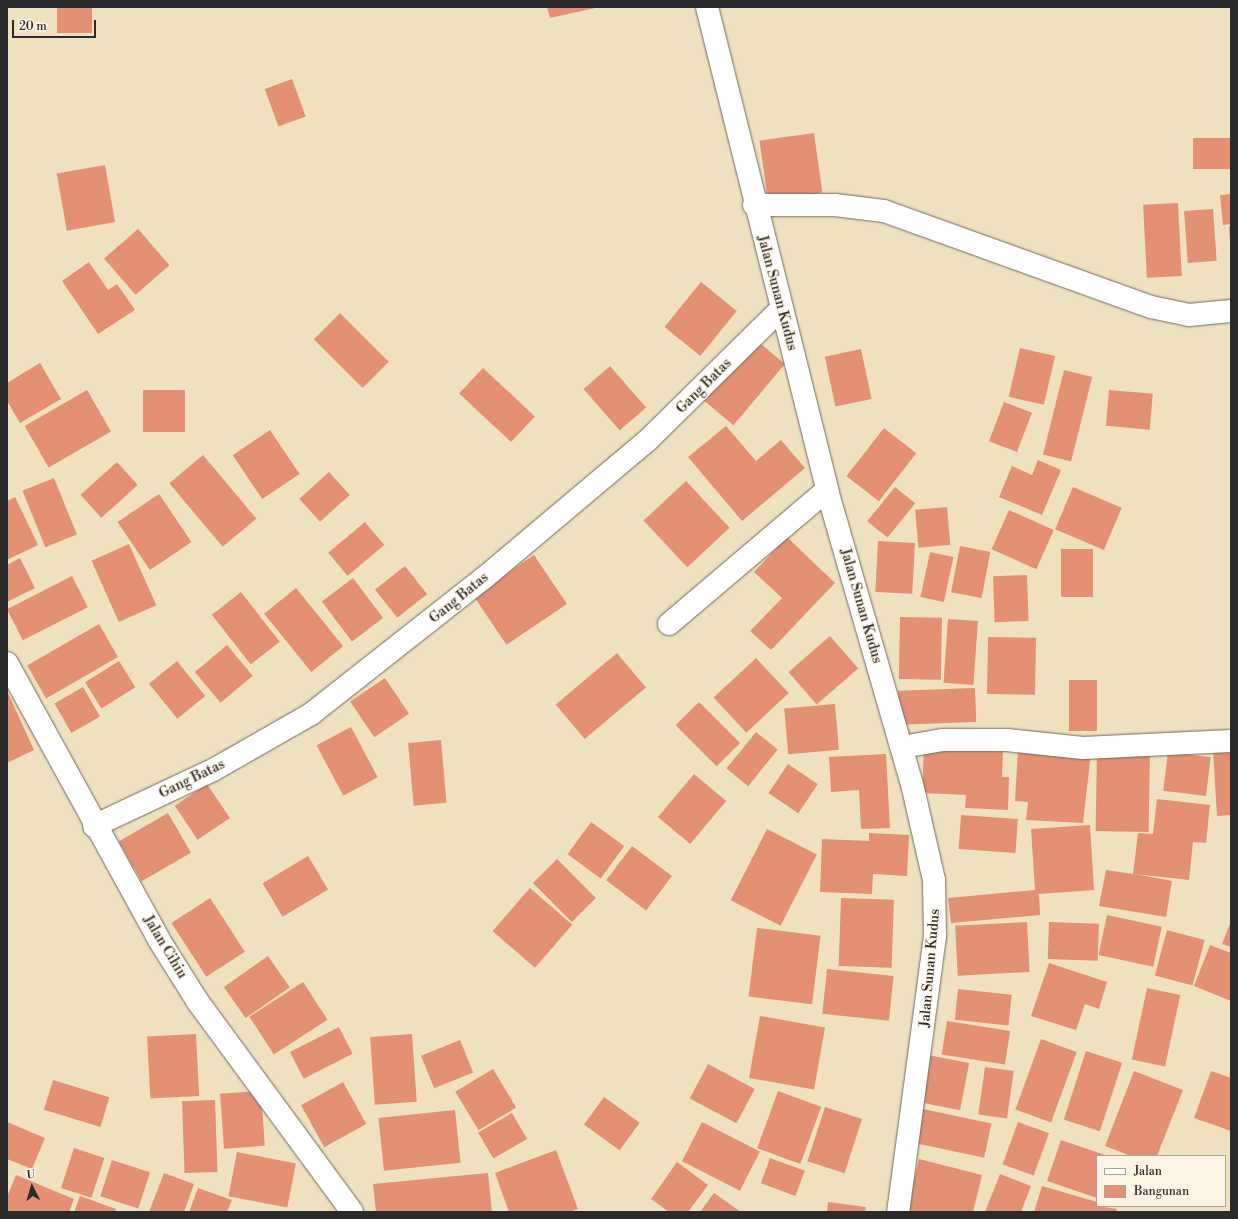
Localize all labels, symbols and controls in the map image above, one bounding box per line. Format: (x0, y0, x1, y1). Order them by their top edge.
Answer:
scale bar (14, 12, 98, 38)
text: 20 m (19, 19, 47, 34)
street label: Jalan Sunan Kudus (754, 234, 800, 352)
street label: Gang Batas (673, 355, 735, 417)
street label: Jalan Sunan Kudus (837, 547, 885, 665)
street label: Gang Batas (426, 569, 492, 627)
street label: Gang Batas (156, 756, 228, 802)
street label: Jalan Sunan Kudus (916, 908, 944, 1028)
street label: Jalan Cihiu (140, 912, 190, 982)
legend (1096, 1155, 1226, 1207)
text: Jalan (1134, 1164, 1162, 1179)
north arrow (12, 1167, 52, 1207)
text: U (26, 1168, 36, 1182)
text: Bangunan (1134, 1184, 1189, 1199)

